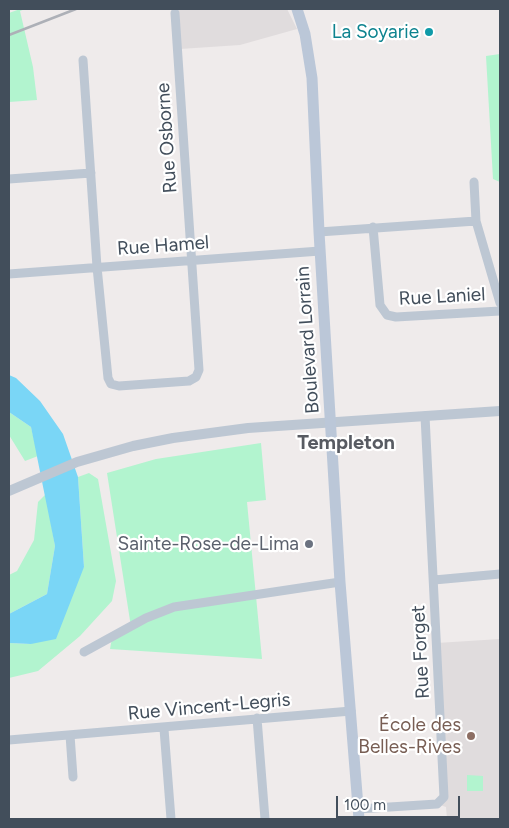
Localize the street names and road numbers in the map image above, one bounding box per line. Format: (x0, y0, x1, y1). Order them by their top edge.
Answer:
street label: Rue Osborne (152, 82, 182, 194)
street label: Rue Hamel (116, 231, 210, 261)
street label: Boulevard Lorrain (291, 266, 325, 414)
street label: Rue Laniel (398, 283, 486, 311)
street label: Rue Forget (407, 605, 435, 699)
street label: Rue Vincent-Legris (127, 689, 291, 725)

